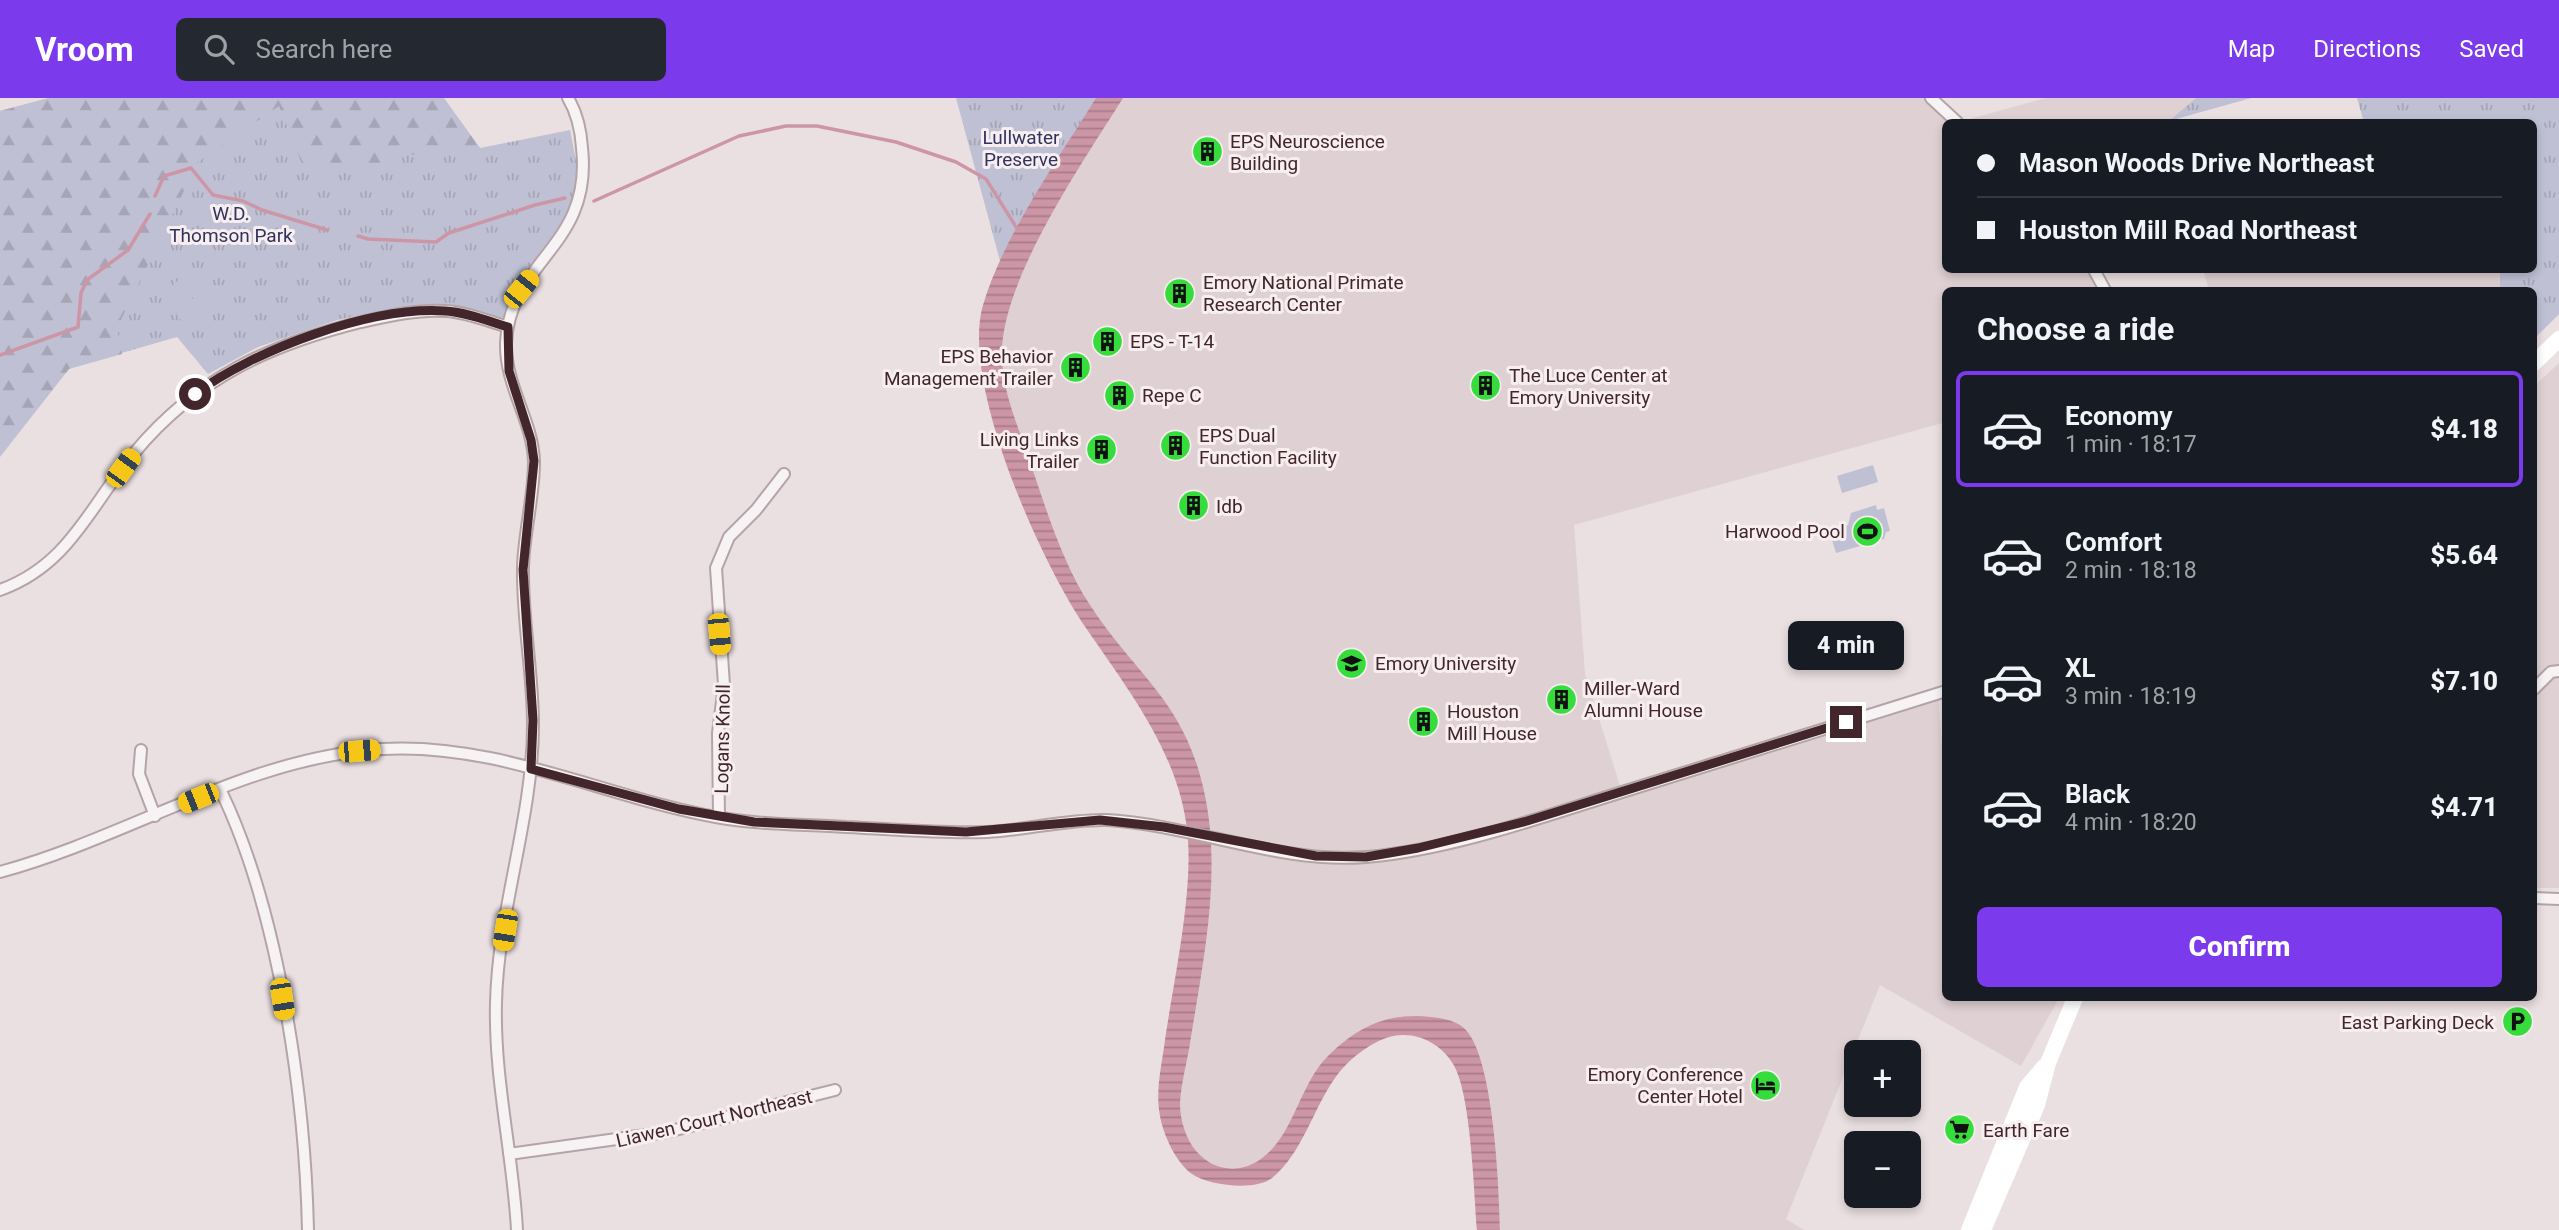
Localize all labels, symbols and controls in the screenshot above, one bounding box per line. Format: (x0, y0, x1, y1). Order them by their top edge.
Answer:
search box (176, 18, 666, 81)
text: Vroom (35, 30, 134, 69)
icon: search (200, 30, 238, 68)
text: Search here (256, 34, 392, 64)
text: Map (2228, 35, 2275, 63)
text: Directions (2313, 35, 2421, 63)
text: Saved (2459, 35, 2524, 63)
park label: Lullwater Preserve (983, 126, 1060, 171)
place label: EPS Neuroscience Building (1230, 130, 1385, 175)
building icon: EPS Neuroscience Building (1190, 135, 1224, 169)
text: Mason Woods Drive Northeast (2019, 148, 2374, 178)
park label: W.D. Thomson Park (169, 202, 293, 247)
text: Houston Mill Road Northeast (2019, 215, 2357, 245)
car (500, 266, 543, 312)
place label: Emory National Primate Research Center (1203, 271, 1404, 316)
building icon: Emory National Primate Research Center (1163, 276, 1197, 310)
text: Choose a ride (1977, 310, 2174, 348)
building icon: EPS - T-14 (1090, 324, 1124, 358)
place label: EPS - T-14 (1130, 330, 1214, 353)
place label: EPS Behavior Management Trailer (884, 345, 1054, 390)
building icon: EPS Behavior Management Trailer (1059, 350, 1093, 384)
place label: The Luce Center at Emory University (1509, 364, 1668, 409)
building icon: The Luce Center at Emory University (1469, 369, 1503, 403)
route start (179, 378, 211, 410)
building icon: Repe C (1102, 378, 1136, 412)
place label: Repe C (1142, 384, 1202, 407)
icon: car (1981, 398, 2044, 461)
text: Economy (2065, 401, 2172, 431)
text: $4.18 (2430, 414, 2498, 444)
place label: EPS Dual Function Facility (1199, 424, 1337, 469)
place label: Living Links Trailer (980, 428, 1080, 473)
building icon: EPS Dual Function Facility (1159, 429, 1193, 463)
text: 1 min · 18:17 (2065, 431, 2197, 458)
building icon: Living Links Trailer (1085, 433, 1119, 467)
car (103, 445, 144, 491)
building icon: Idb (1176, 489, 1210, 523)
place label: Idb (1216, 495, 1243, 518)
sports icon: Harwood Pool (1851, 514, 1885, 548)
place label: Harwood Pool (1725, 520, 1845, 543)
icon: car (1981, 524, 2044, 587)
text: Comfort (2065, 527, 2162, 557)
text: $5.64 (2430, 540, 2498, 570)
text: 2 min · 18:18 (2065, 557, 2197, 584)
car (707, 612, 732, 656)
callout: 4 min (1788, 620, 1904, 670)
text: 4 min (1817, 632, 1875, 659)
school or university icon: Emory University (1335, 646, 1369, 680)
icon: car (1981, 650, 2044, 713)
place label: Emory University (1375, 652, 1516, 675)
text: XL (2065, 653, 2096, 683)
text: $7.10 (2430, 666, 2498, 696)
place label: Miller-Ward Alumni House (1584, 677, 1703, 722)
building icon: Miller-Ward Alumni House (1544, 682, 1578, 716)
text: 3 min · 18:19 (2065, 683, 2197, 710)
street label: Logans Knoll (710, 684, 735, 794)
place label: Houston Mill House (1447, 700, 1537, 745)
building icon: Houston Mill House (1407, 705, 1441, 739)
route end (1830, 706, 1862, 738)
car (338, 739, 381, 763)
icon: car (1981, 776, 2044, 839)
text: Black (2065, 779, 2130, 809)
car (175, 780, 222, 816)
text: $4.71 (2430, 792, 2498, 822)
text: 4 min · 18:20 (2065, 809, 2197, 836)
button: Confirm (1977, 907, 2502, 987)
car (492, 908, 519, 952)
car (269, 977, 296, 1021)
parking icon: East Parking Deck (2500, 1005, 2534, 1039)
place label: East Parking Deck (2341, 1011, 2494, 1034)
map controls (1844, 1040, 1921, 1208)
button: + (1844, 1040, 1921, 1117)
place label: Emory Conference Center Hotel (1587, 1063, 1743, 1108)
hotel icon: Emory Conference Center Hotel (1749, 1068, 1783, 1102)
street label: Liawen Court Northeast (614, 1085, 814, 1152)
supermarket icon: Earth Fare (1943, 1113, 1977, 1147)
place label: Earth Fare (1983, 1119, 2069, 1142)
button: − (1844, 1131, 1921, 1208)

